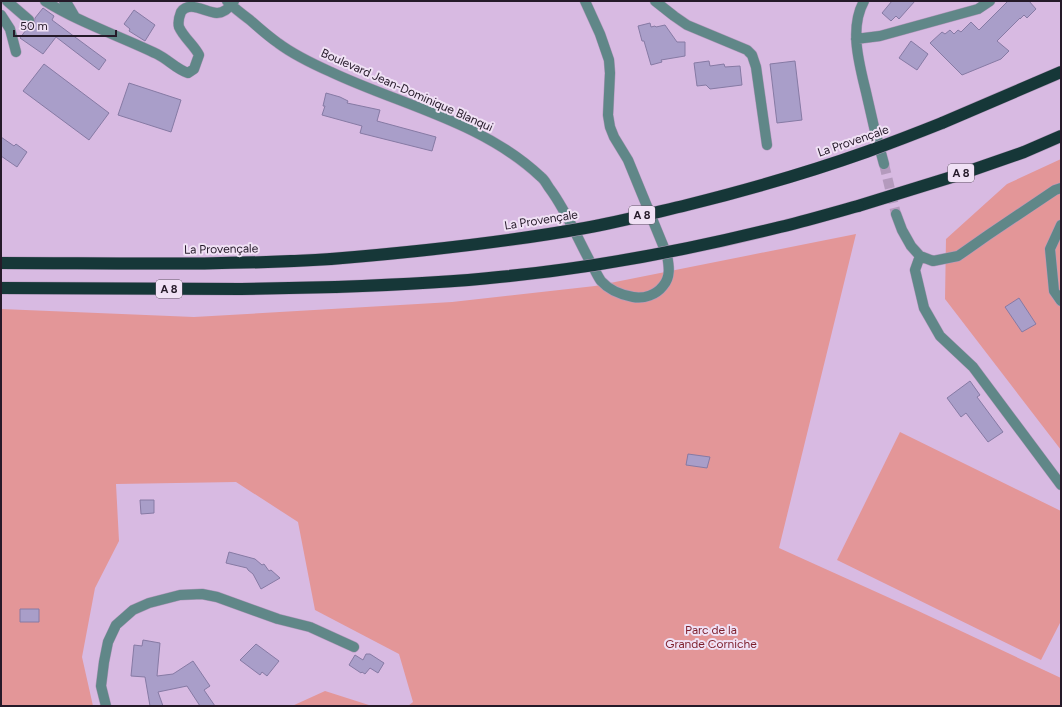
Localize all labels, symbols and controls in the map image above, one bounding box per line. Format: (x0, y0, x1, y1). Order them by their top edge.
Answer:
scale bar (14, 12, 116, 38)
text: 50 m (20, 19, 48, 33)
street label: Boulevard Jean-Dominique Blanqui (319, 46, 495, 134)
street label: La Provençale (816, 122, 891, 160)
road number: A 8 (948, 164, 974, 182)
road number: A 8 (629, 206, 655, 224)
street label: La Provençale (503, 207, 579, 233)
street label: La Provençale (184, 241, 259, 257)
road number: A 8 (156, 280, 182, 298)
park label: Parc de la Grande Corniche (665, 623, 757, 651)

